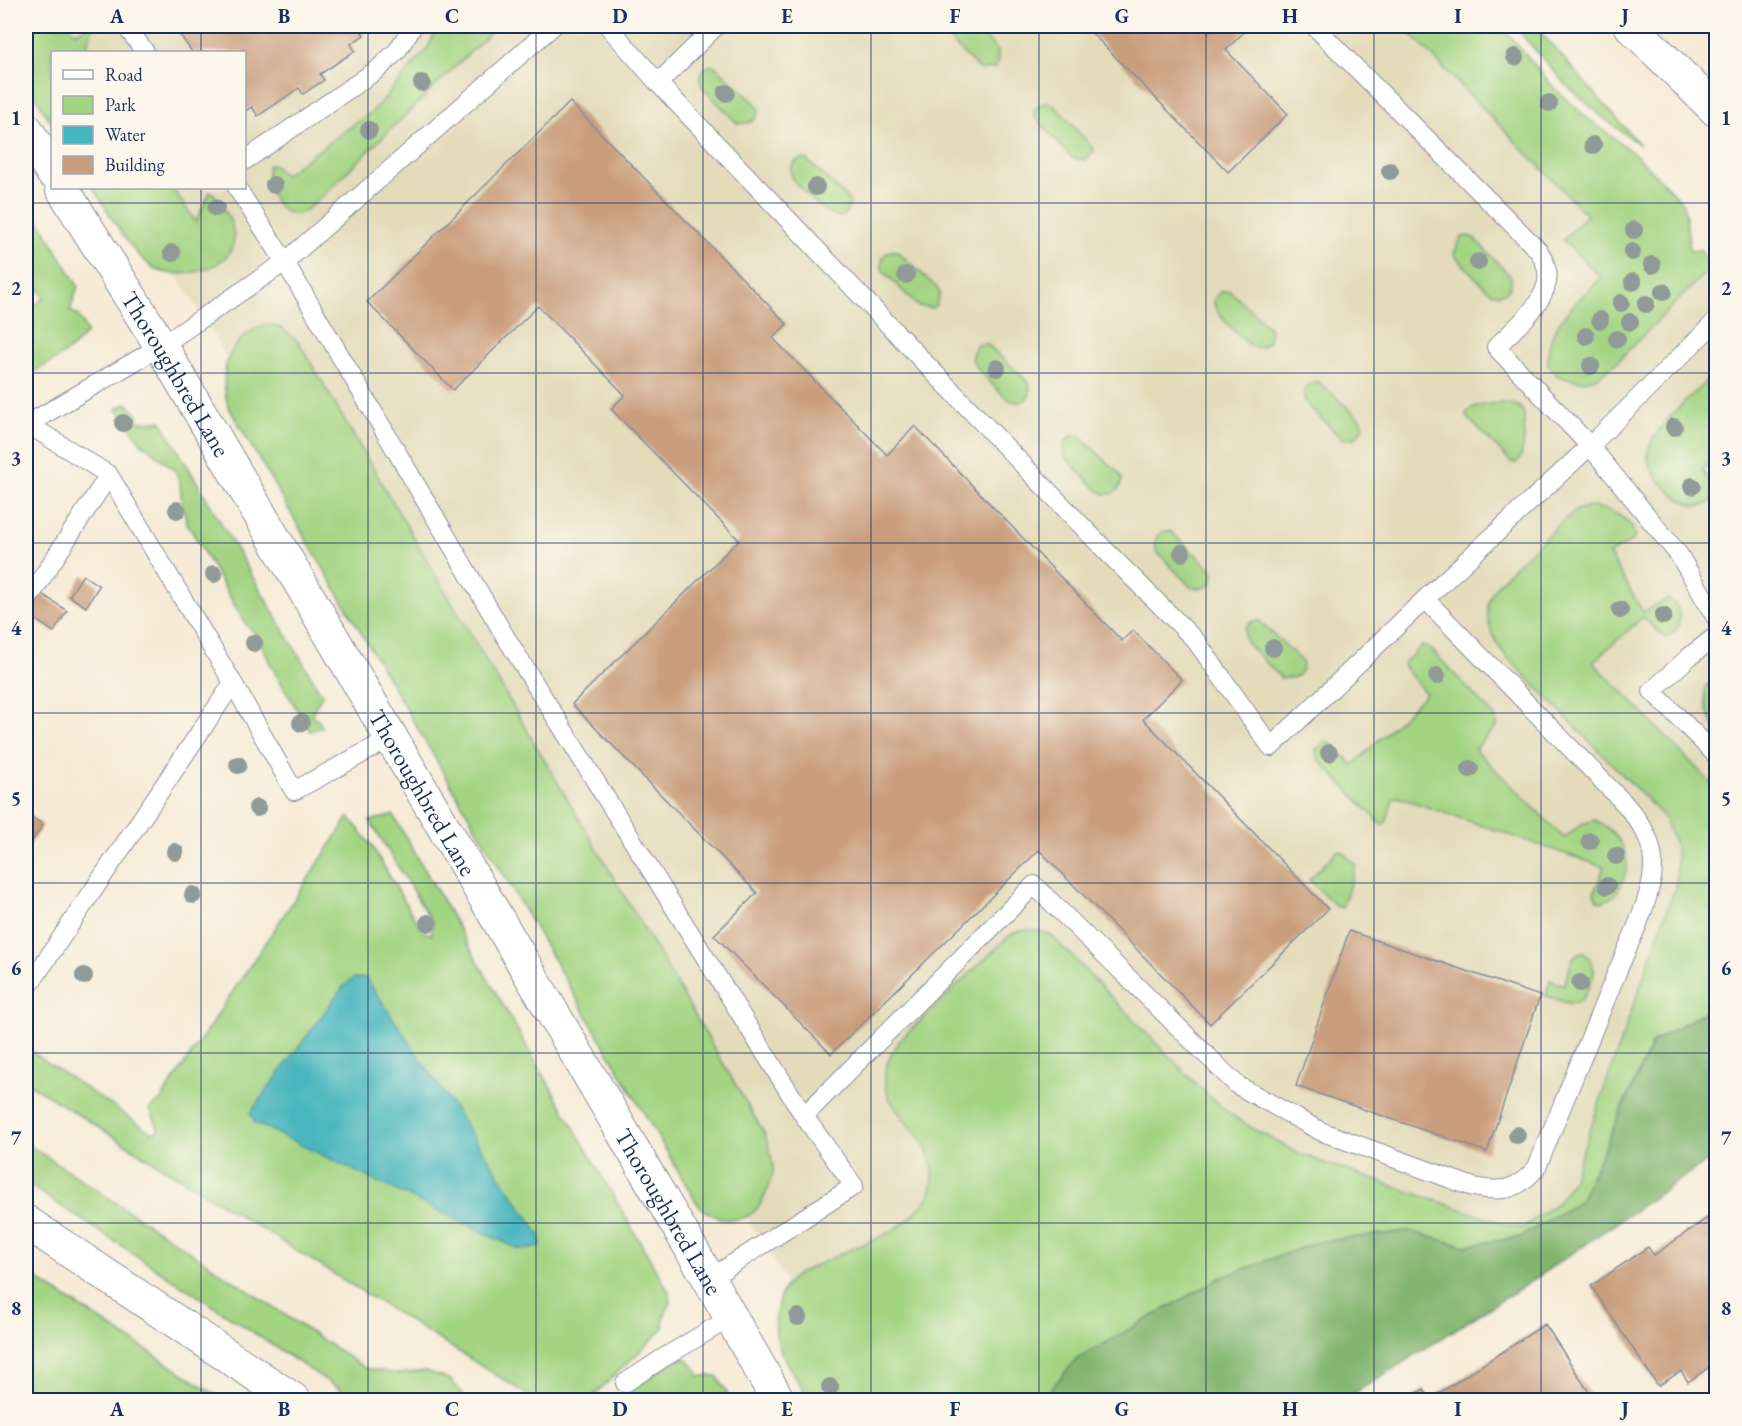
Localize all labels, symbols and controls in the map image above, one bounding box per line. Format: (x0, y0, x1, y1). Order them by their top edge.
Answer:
text: A (109, 3, 125, 29)
text: B (278, 3, 290, 29)
text: C (445, 3, 459, 29)
text: D (612, 3, 628, 29)
text: E (781, 3, 793, 29)
text: F (950, 3, 961, 29)
text: G (1115, 3, 1129, 29)
text: H (1282, 3, 1298, 29)
text: I (1454, 3, 1462, 29)
text: J (1619, 3, 1629, 29)
legend (51, 51, 246, 189)
text: Road (105, 63, 144, 86)
text: Park (105, 93, 136, 116)
text: 1 (11, 105, 21, 131)
text: 1 (1721, 105, 1731, 131)
text: Water (105, 123, 146, 146)
text: Building (105, 153, 165, 176)
text: 2 (11, 275, 22, 301)
text: 2 (1721, 275, 1732, 301)
street label: Thoroughbred Lane (115, 285, 238, 462)
text: 3 (11, 445, 21, 471)
text: 3 (1721, 445, 1731, 471)
text: 4 (11, 615, 22, 641)
text: 4 (1721, 615, 1732, 641)
street label: Thoroughbred Lane (362, 703, 484, 881)
text: 5 (11, 785, 21, 811)
text: 5 (1721, 785, 1731, 811)
text: 6 (11, 955, 22, 981)
text: 6 (1721, 955, 1732, 981)
street label: Thoroughbred Lane (608, 1122, 730, 1300)
text: 7 (11, 1125, 22, 1151)
text: 7 (1721, 1125, 1732, 1151)
text: 8 (11, 1295, 21, 1321)
text: 8 (1721, 1295, 1731, 1321)
text: A (109, 1396, 125, 1422)
text: B (278, 1396, 290, 1422)
text: C (445, 1396, 459, 1422)
text: D (612, 1396, 628, 1422)
text: E (781, 1396, 793, 1422)
text: F (950, 1396, 961, 1422)
text: G (1115, 1396, 1129, 1422)
text: H (1282, 1396, 1298, 1422)
text: I (1454, 1396, 1462, 1422)
text: J (1619, 1396, 1629, 1422)

